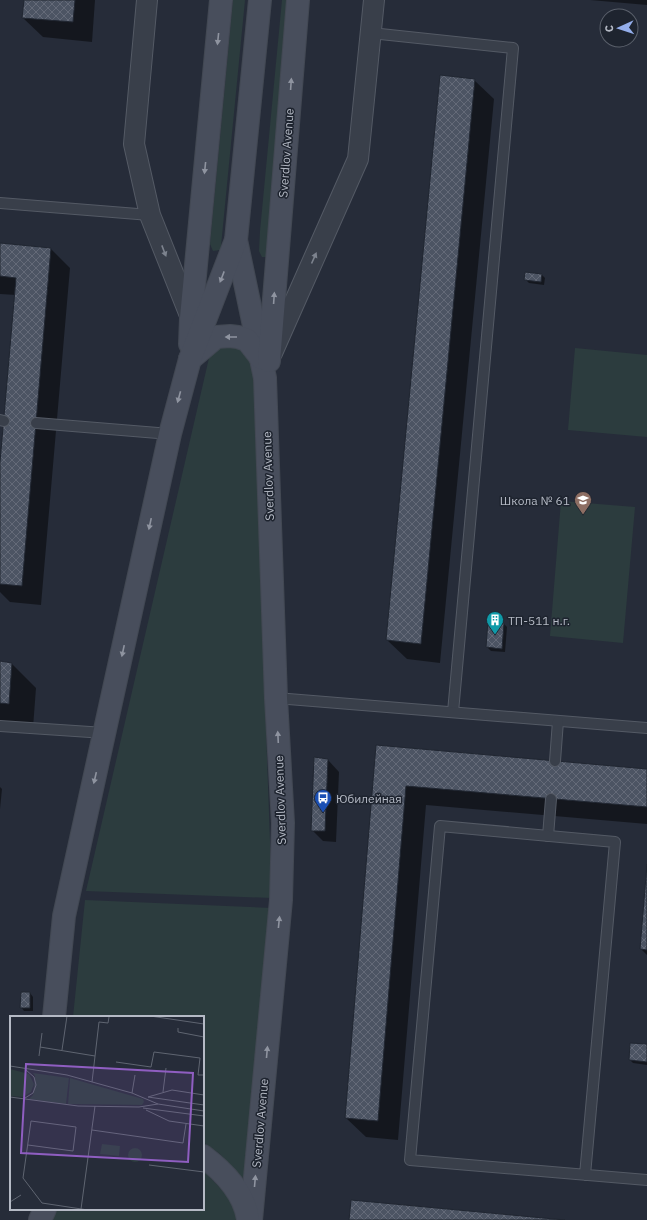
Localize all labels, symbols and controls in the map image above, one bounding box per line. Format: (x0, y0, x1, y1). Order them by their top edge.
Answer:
north arrow (599, 8, 639, 48)
text: С (602, 25, 616, 32)
one-way arrow (214, 33, 221, 45)
one-way arrow (288, 78, 295, 90)
street label: Sverdlov Avenue (275, 108, 297, 198)
one-way arrow (202, 162, 208, 174)
one-way arrow (162, 246, 168, 258)
one-way arrow (311, 252, 317, 263)
one-way arrow (219, 271, 225, 283)
one-way arrow (271, 292, 278, 304)
one-way arrow (224, 334, 237, 340)
one-way arrow (176, 391, 182, 403)
street label: Sverdlov Avenue (259, 431, 277, 521)
school or university icon: Школа № 61 (573, 490, 593, 515)
place label: Школа № 61 (500, 493, 570, 508)
one-way arrow (147, 518, 153, 530)
building icon: ТП-511 н.г. (485, 610, 505, 635)
place label: ТП-511 н.г. (508, 613, 570, 628)
one-way arrow (119, 645, 125, 657)
one-way arrow (275, 730, 281, 743)
street label: Sverdlov Avenue (271, 755, 289, 845)
one-way arrow (91, 772, 97, 784)
bus stop icon: Юбилейная (313, 788, 333, 813)
place label: Юбилейная (336, 791, 402, 806)
one-way arrow (276, 916, 282, 928)
inset map (10, 1016, 204, 1210)
one-way arrow (263, 1046, 270, 1058)
street label: Sverdlov Avenue (249, 1077, 271, 1168)
one-way arrow (252, 1175, 258, 1187)

